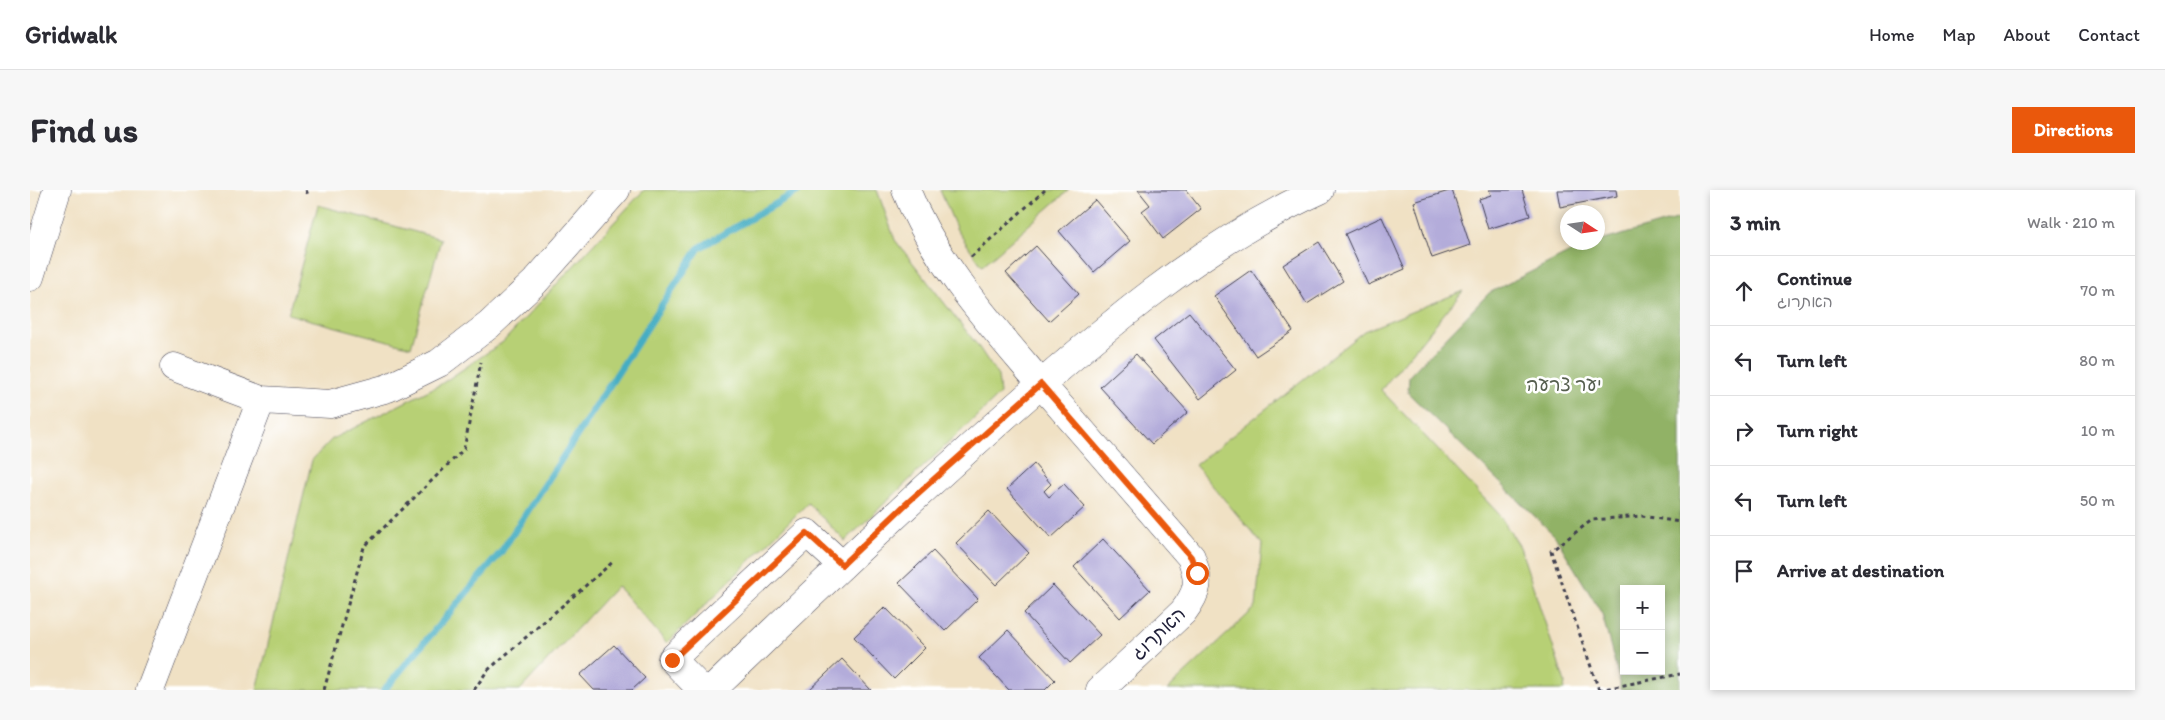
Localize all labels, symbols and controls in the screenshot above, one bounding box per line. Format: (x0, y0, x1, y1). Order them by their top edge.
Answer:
text: Gridwalk (25, 20, 117, 49)
text: Home (1869, 24, 1915, 46)
text: Map (1943, 24, 1976, 46)
text: About (2004, 24, 2050, 46)
text: Contact (2078, 24, 2140, 46)
button: Directions (2012, 107, 2135, 153)
text: Find us (30, 109, 138, 151)
north arrow (1560, 205, 1605, 250)
text: 3 min (1730, 210, 1780, 235)
text: Walk · 210 m (2027, 213, 2115, 232)
text: Continue (1777, 267, 1852, 290)
icon: ahead (1730, 277, 1758, 305)
text: 70 m (2080, 281, 2115, 300)
text: האתרוג (1777, 292, 1833, 311)
icon: left (1730, 347, 1758, 375)
text: Turn left (1777, 349, 1847, 372)
text: 80 m (2079, 351, 2115, 370)
park label: יער צרעה (1526, 373, 1602, 396)
icon: right (1730, 417, 1758, 445)
text: Turn right (1777, 419, 1858, 442)
text: 10 m (2081, 421, 2115, 440)
icon: left (1730, 487, 1758, 515)
text: Turn left (1777, 489, 1847, 512)
text: 50 m (2080, 491, 2115, 510)
icon: arrive (1730, 557, 1758, 585)
text: Arrive at destination (1777, 559, 1944, 582)
route start (1186, 562, 1209, 585)
map controls (1620, 585, 1665, 675)
button: + (1620, 585, 1665, 630)
street label: האתרוג (1127, 602, 1190, 665)
button: − (1620, 630, 1665, 675)
route end (661, 649, 684, 672)

